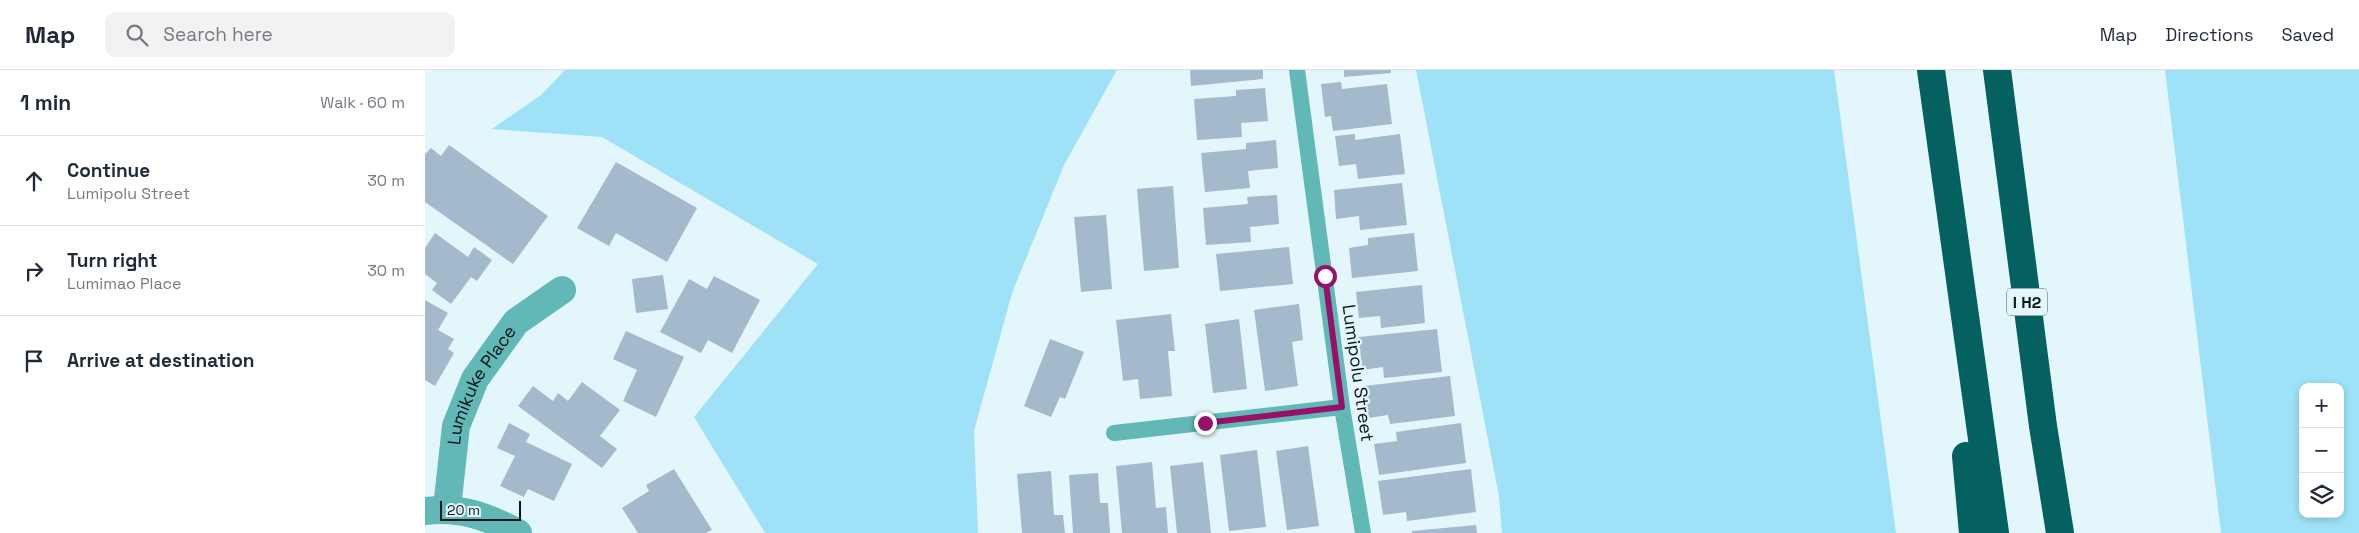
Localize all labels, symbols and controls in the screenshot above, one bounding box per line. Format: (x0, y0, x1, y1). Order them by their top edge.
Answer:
search box (105, 12, 455, 57)
text: Map (25, 19, 75, 50)
icon: search (123, 21, 151, 49)
text: Search here (163, 22, 273, 47)
text: Map (2100, 23, 2137, 46)
text: Directions (2165, 23, 2254, 46)
text: Saved (2282, 23, 2334, 46)
text: 1 min (20, 89, 71, 116)
text: Walk · 60 m (320, 92, 405, 113)
text: Continue (67, 158, 150, 183)
icon: ahead (20, 167, 48, 195)
text: 30 m (367, 170, 405, 191)
text: Lumipolu Street (67, 183, 190, 204)
text: Turn right (67, 248, 157, 273)
icon: right (20, 257, 48, 285)
text: 30 m (367, 260, 405, 281)
route start (1314, 265, 1337, 288)
text: Lumimao Place (67, 273, 181, 294)
road number: I H2 (2007, 288, 2047, 316)
street label: Lumipolu Street (1337, 303, 1380, 443)
street label: Lumikuke Place (442, 321, 521, 446)
icon: arrive (20, 347, 48, 375)
text: Arrive at destination (67, 348, 255, 373)
map controls (2299, 383, 2344, 518)
button: + (2299, 383, 2344, 428)
route end (1194, 412, 1217, 435)
button: − (2299, 428, 2344, 473)
button: layers (2299, 473, 2344, 518)
scale bar (440, 498, 521, 521)
text: 20 m (447, 501, 480, 519)

